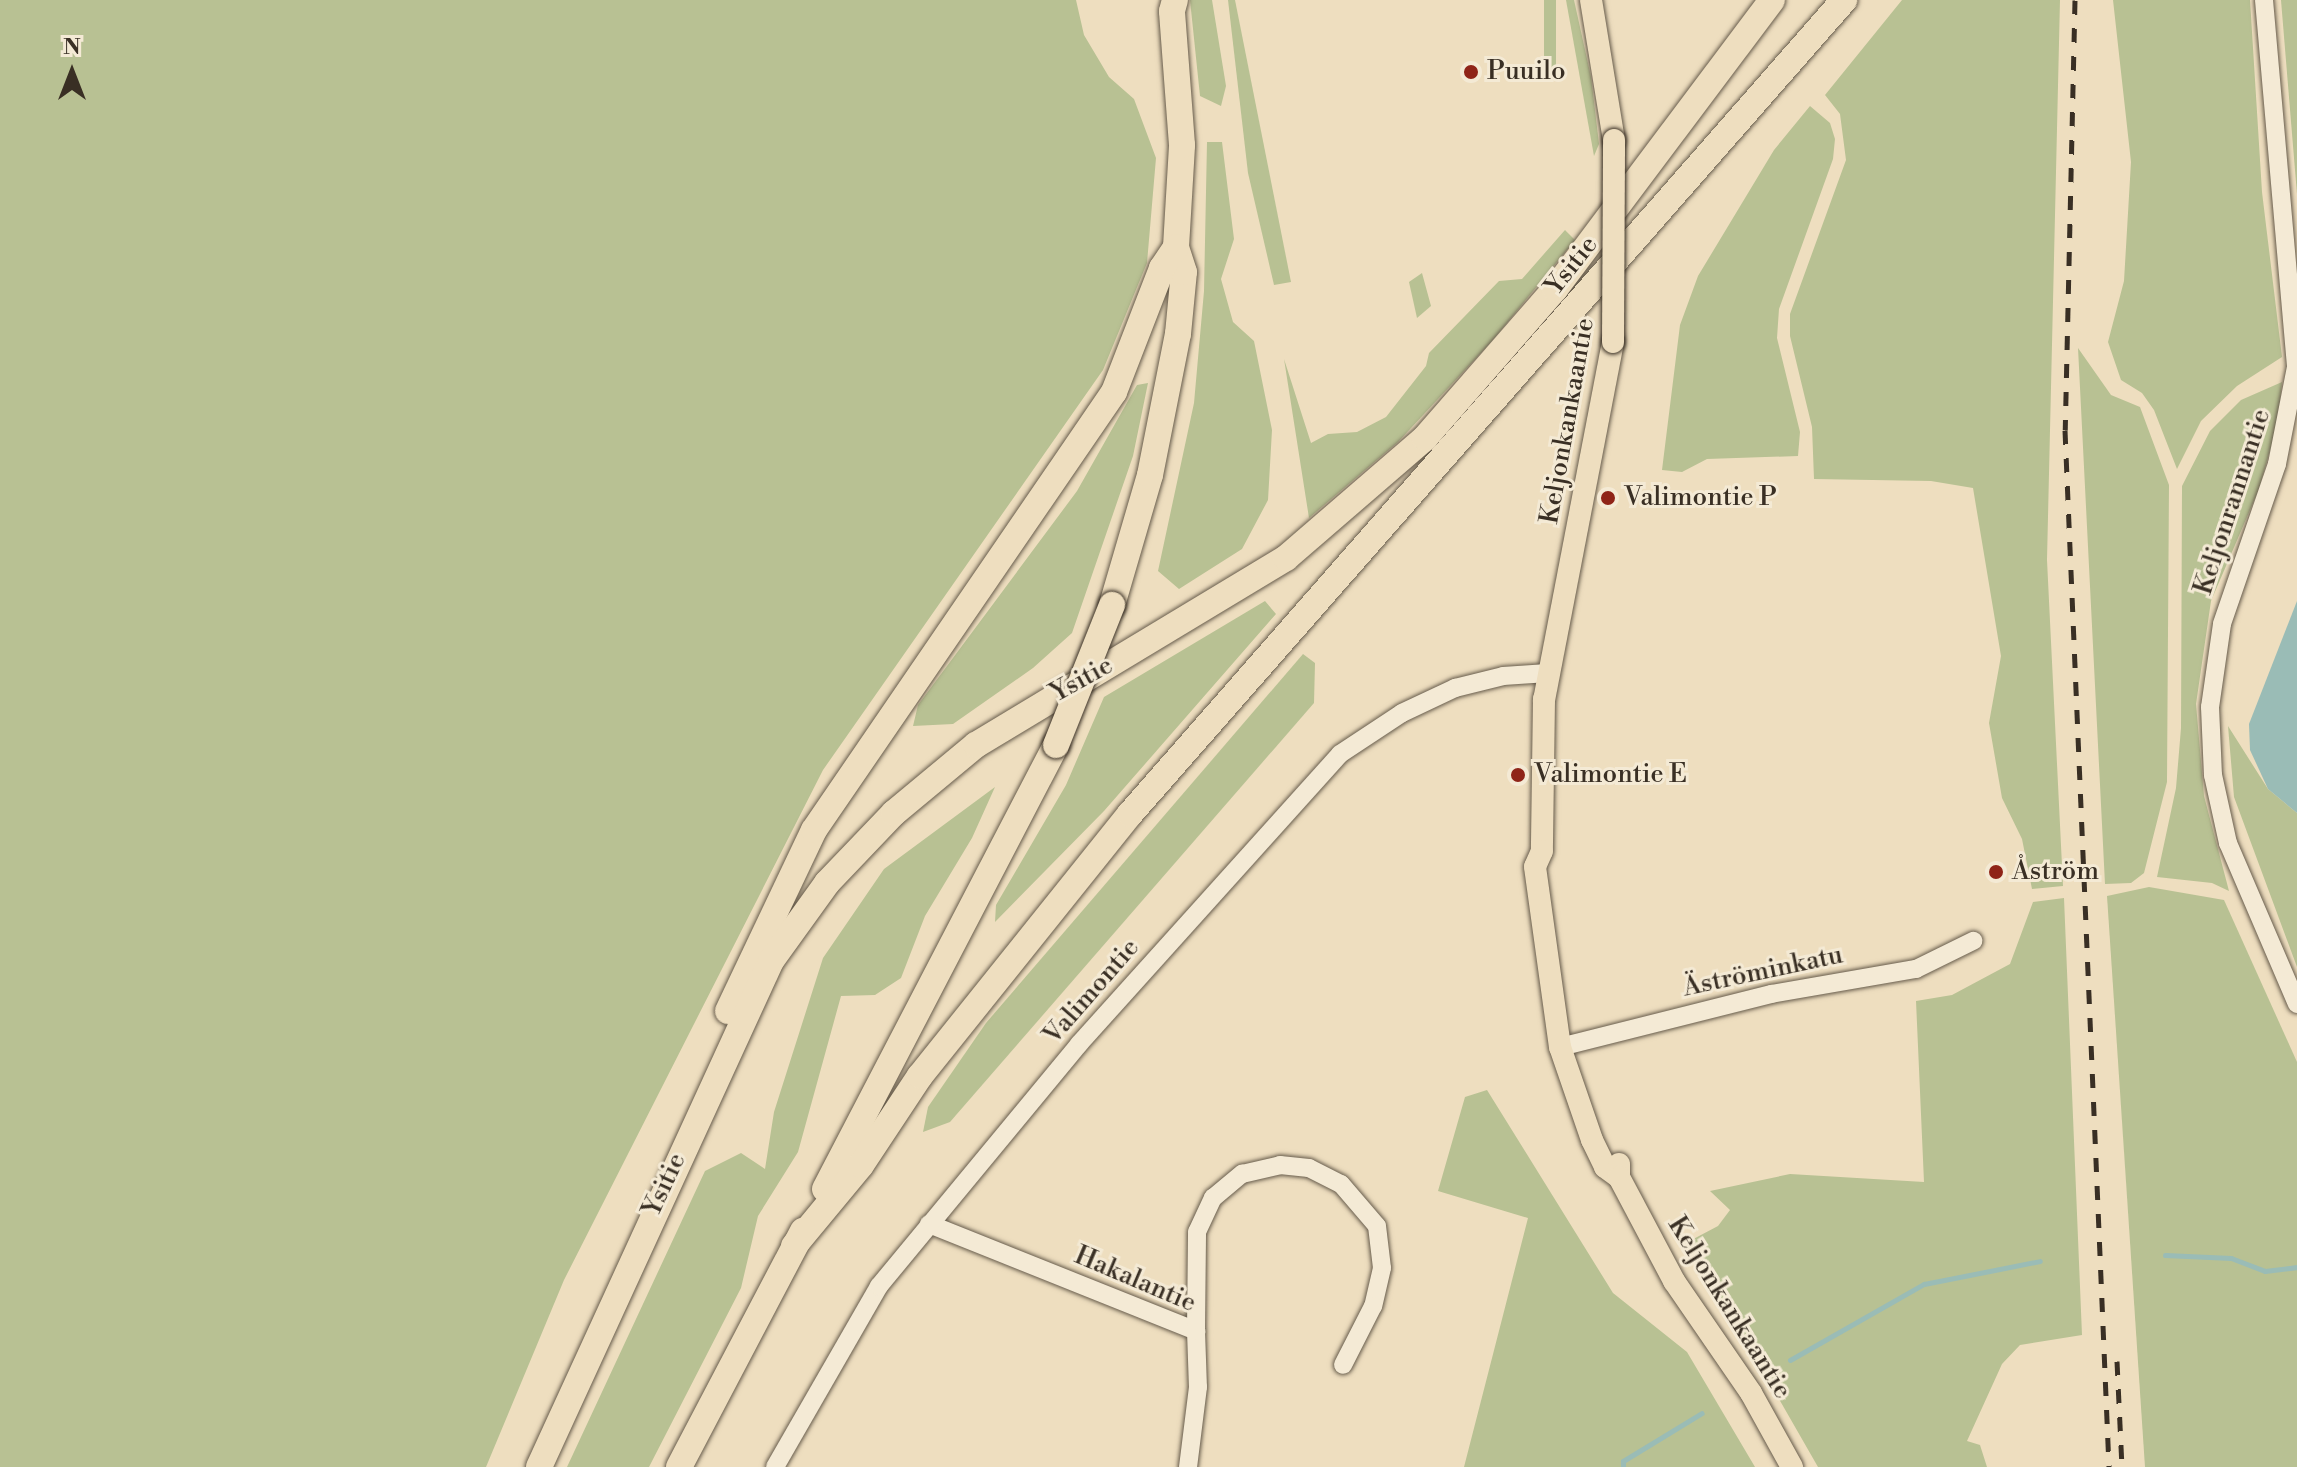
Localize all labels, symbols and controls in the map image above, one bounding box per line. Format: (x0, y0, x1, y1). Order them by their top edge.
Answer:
north arrow (32, 32, 112, 112)
text: N (63, 34, 81, 61)
place label: Puuilo (1487, 56, 1566, 88)
marker: Puuilo (1462, 63, 1480, 81)
street label: Ysitie (1539, 230, 1605, 302)
street label: Keljonkankaantie (1535, 316, 1601, 526)
street label: Keljonrannantie (2188, 405, 2278, 599)
place label: Valimontie P (1624, 482, 1777, 514)
marker: Valimontie P (1599, 489, 1617, 507)
street label: Ysitie (1045, 650, 1119, 710)
place label: Valimontie E (1534, 759, 1687, 791)
marker: Valimontie E (1509, 766, 1527, 784)
place label: Åström (2012, 856, 2099, 888)
marker: Åström (1987, 863, 2005, 881)
street label: Valimontie (1038, 933, 1146, 1051)
street label: Äströminkatu (1680, 940, 1846, 1004)
street label: Ysitie (637, 1148, 693, 1222)
street label: Keljonkankaantie (1661, 1211, 1797, 1405)
street label: Hakalantie (1070, 1240, 1200, 1320)

